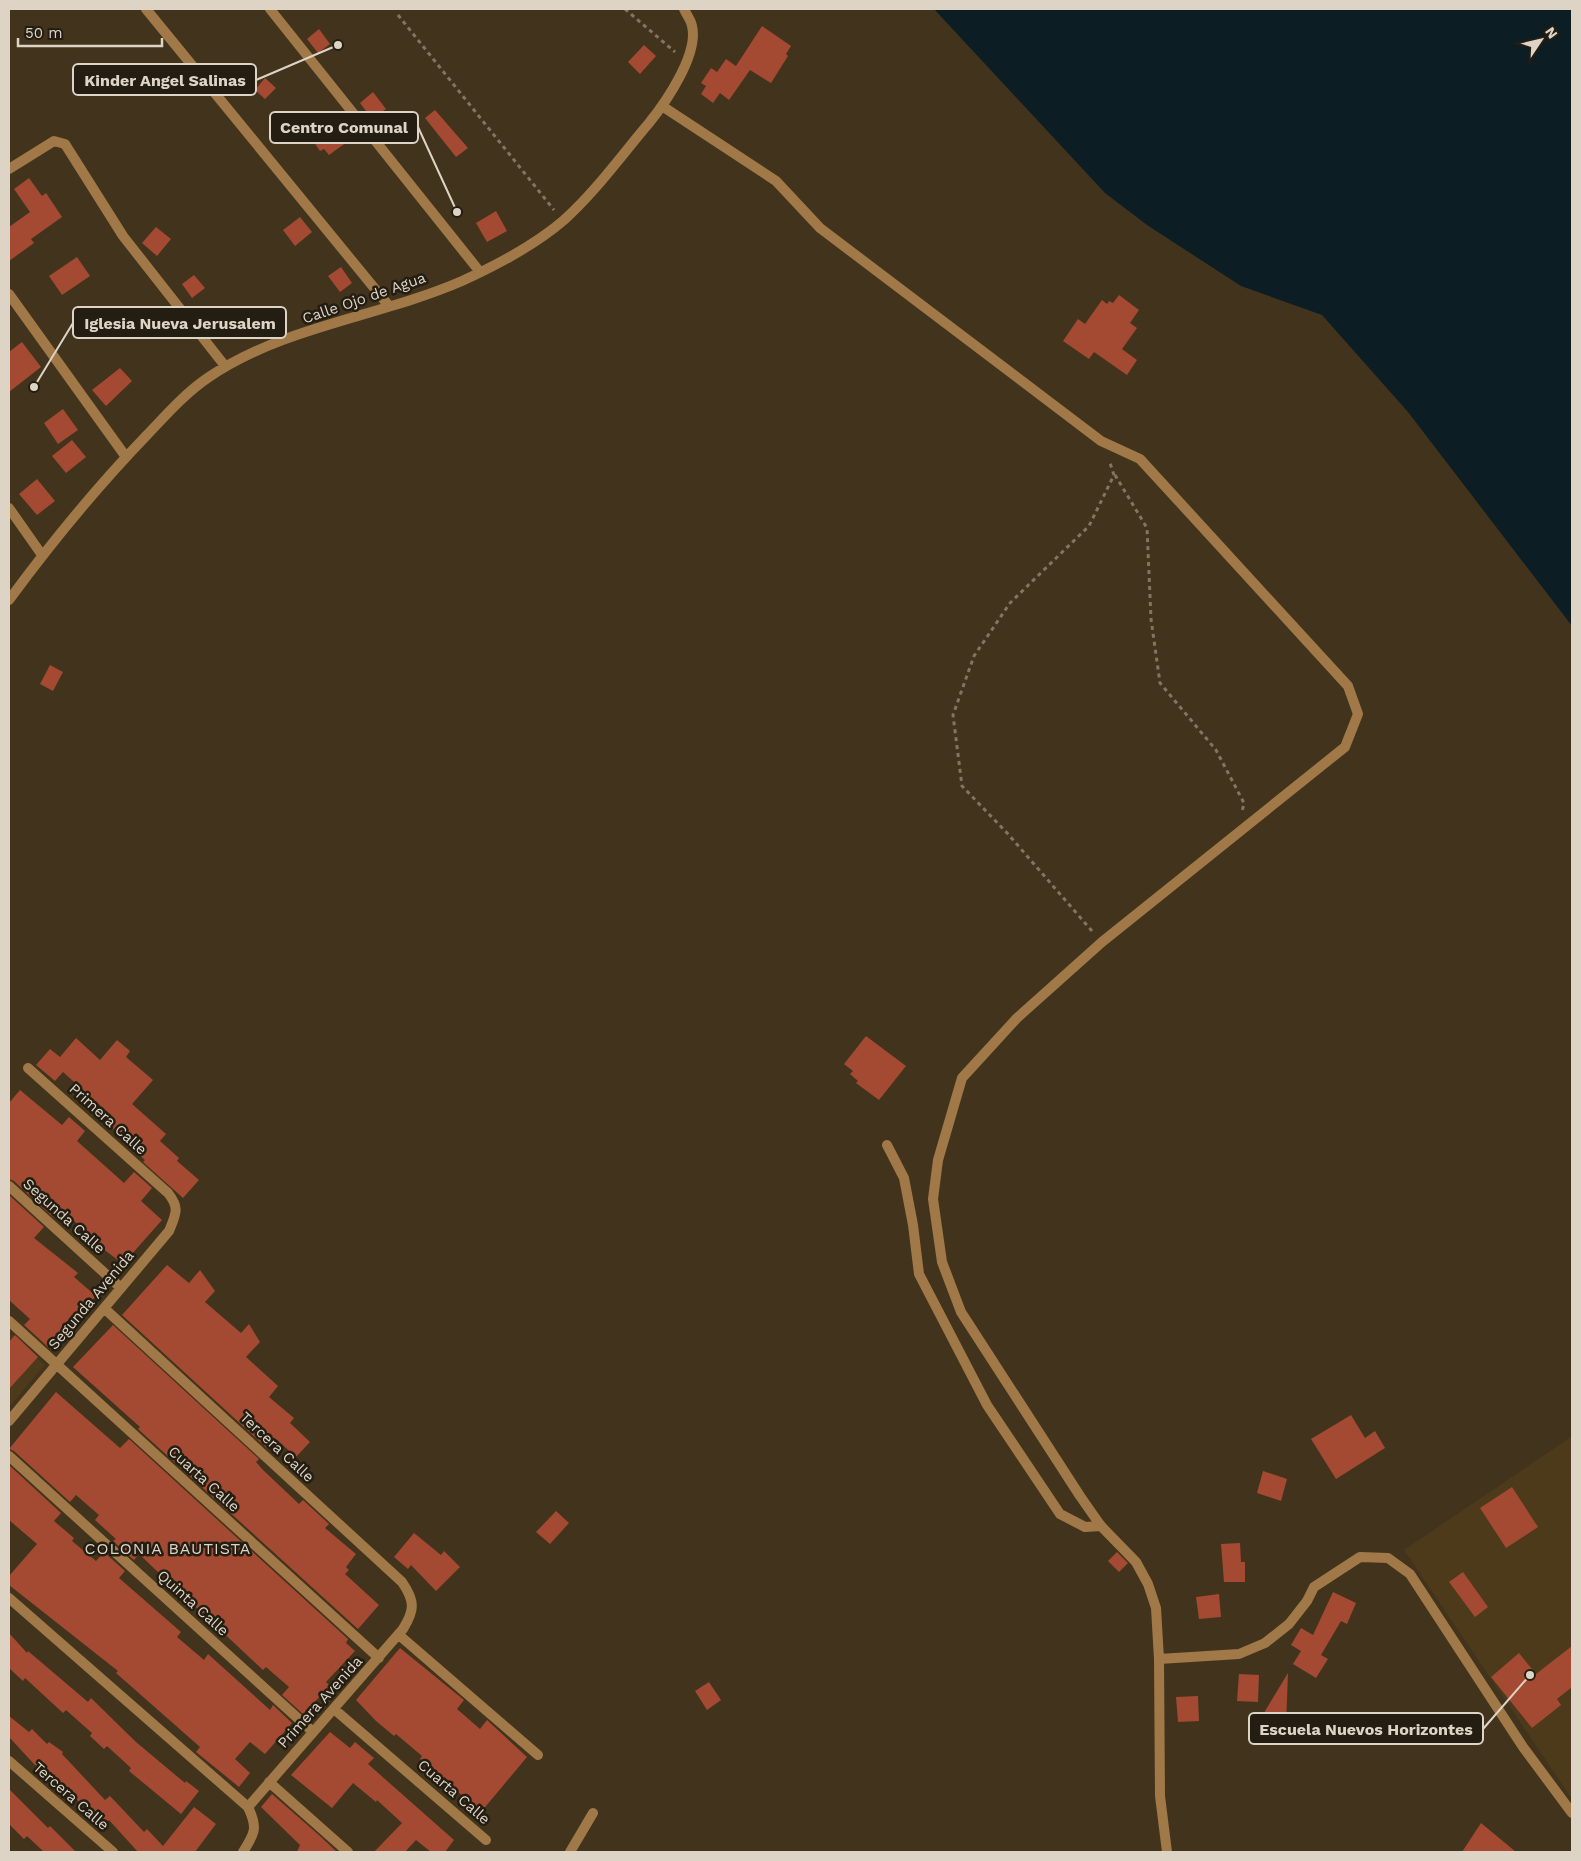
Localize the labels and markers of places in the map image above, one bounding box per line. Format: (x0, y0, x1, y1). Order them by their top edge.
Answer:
callout: Kinder Angel Salinas (73, 64, 256, 95)
callout: Centro Comunal (270, 112, 418, 143)
callout: Iglesia Nueva Jerusalem (73, 307, 286, 338)
callout: Escuela Nuevos Horizontes (1249, 1713, 1483, 1744)

